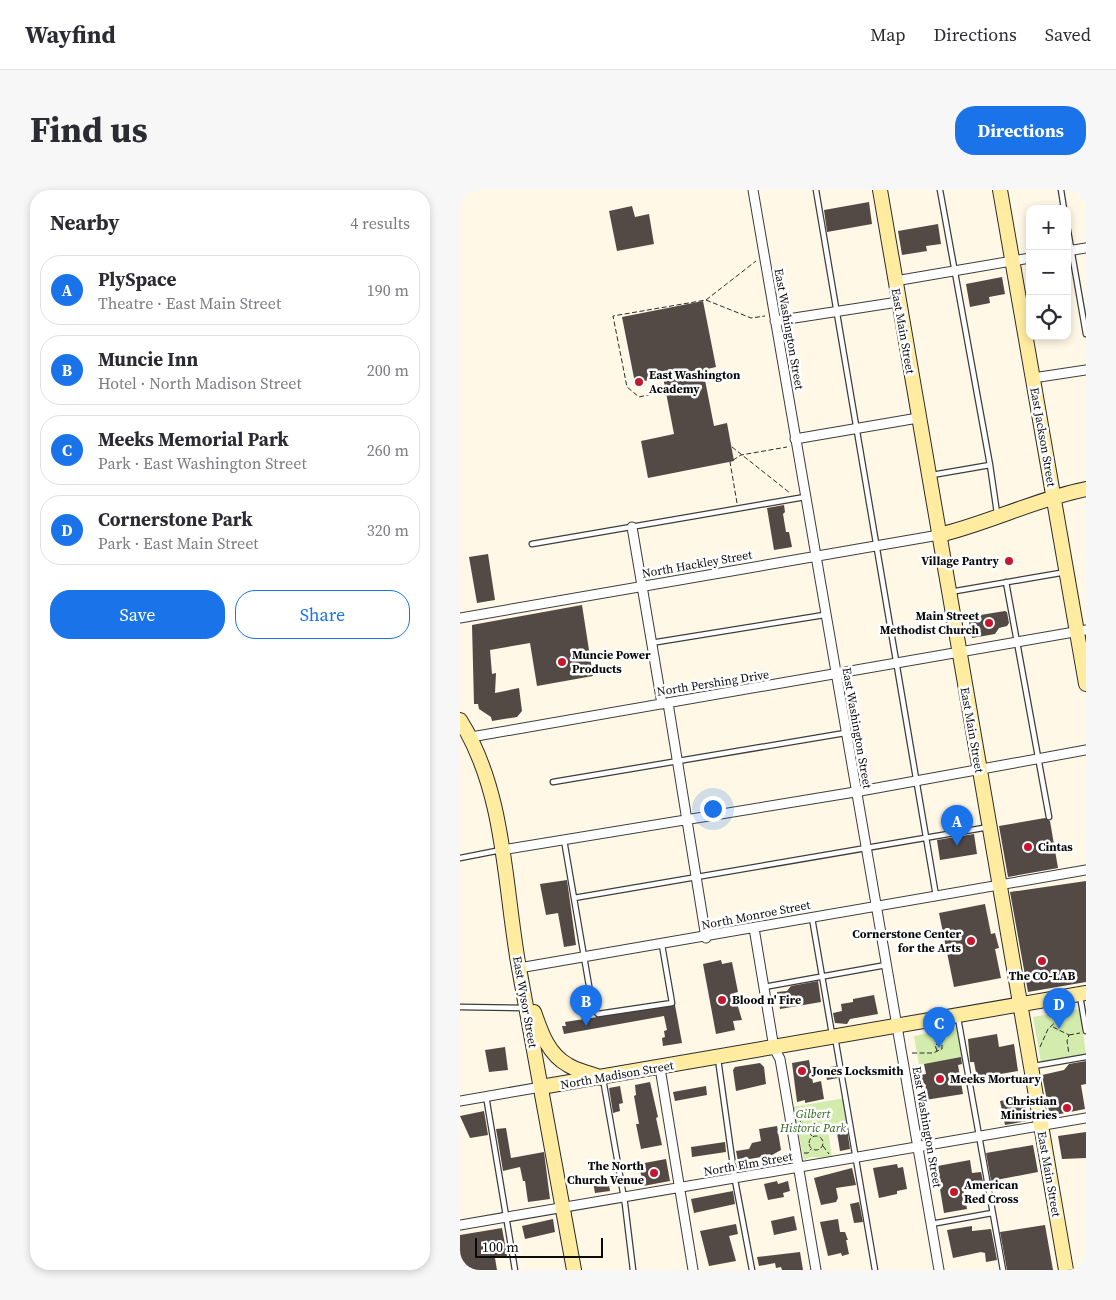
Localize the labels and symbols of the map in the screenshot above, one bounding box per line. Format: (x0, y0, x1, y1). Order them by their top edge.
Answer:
street label: East Washington Street (770, 267, 808, 391)
street label: East Main Street (888, 287, 918, 375)
place label: East Washington Academy (649, 367, 741, 397)
marker: East Washington Academy (633, 376, 645, 388)
street label: East Jackson Street (1026, 386, 1060, 488)
street label: North Hackley Street (641, 546, 753, 582)
place label: Village Pantry (921, 553, 1000, 569)
marker: Village Pantry (1003, 555, 1015, 567)
place label: Main Street Methodist Church (880, 608, 980, 638)
marker: Main Street Methodist Church (983, 617, 995, 629)
place label: Muncie Power Products (572, 647, 651, 677)
marker: Muncie Power Products (556, 656, 568, 668)
street label: North Pershing Drive (656, 666, 770, 700)
street label: East Washington Street (838, 666, 876, 790)
street label: East Main Street (957, 686, 987, 774)
your location (700, 796, 726, 822)
pin: A (941, 805, 973, 846)
place label: Cintas (1038, 839, 1073, 855)
marker: Cintas (1022, 841, 1034, 853)
street label: North Monroe Street (700, 897, 812, 933)
place label: Cornerstone Center for the Arts (852, 926, 962, 956)
marker: Cornerstone Center for the Arts (965, 935, 977, 947)
street label: East Wysor Street (509, 955, 541, 1049)
marker: The CO-LAB (1036, 955, 1048, 967)
place label: The CO-LAB (1009, 968, 1076, 984)
pin: B (570, 985, 602, 1026)
pin: D (1043, 988, 1075, 1029)
place label: Blood n' Fire (732, 992, 801, 1008)
marker: Blood n' Fire (716, 994, 728, 1006)
pin: C (923, 1007, 955, 1048)
street label: North Madison Street (559, 1057, 675, 1093)
place label: Jones Locksmith (811, 1063, 904, 1079)
marker: Jones Locksmith (796, 1065, 808, 1077)
street label: East Washington Street (908, 1065, 946, 1189)
place label: Meeks Mortuary (950, 1071, 1041, 1087)
marker: Meeks Mortuary (934, 1073, 946, 1085)
place label: Christian Ministries (1000, 1093, 1058, 1123)
marker: Christian Ministries (1061, 1102, 1073, 1114)
park label: Gilbert Historic Park (779, 1106, 846, 1136)
street label: East Main Street (1034, 1130, 1064, 1218)
street label: North Elm Street (702, 1148, 794, 1180)
place label: The North Church Venue (567, 1158, 645, 1188)
marker: The North Church Venue (648, 1167, 660, 1179)
place label: American Red Cross (964, 1177, 1019, 1207)
marker: American Red Cross (948, 1186, 960, 1198)
scale bar (475, 1235, 602, 1258)

